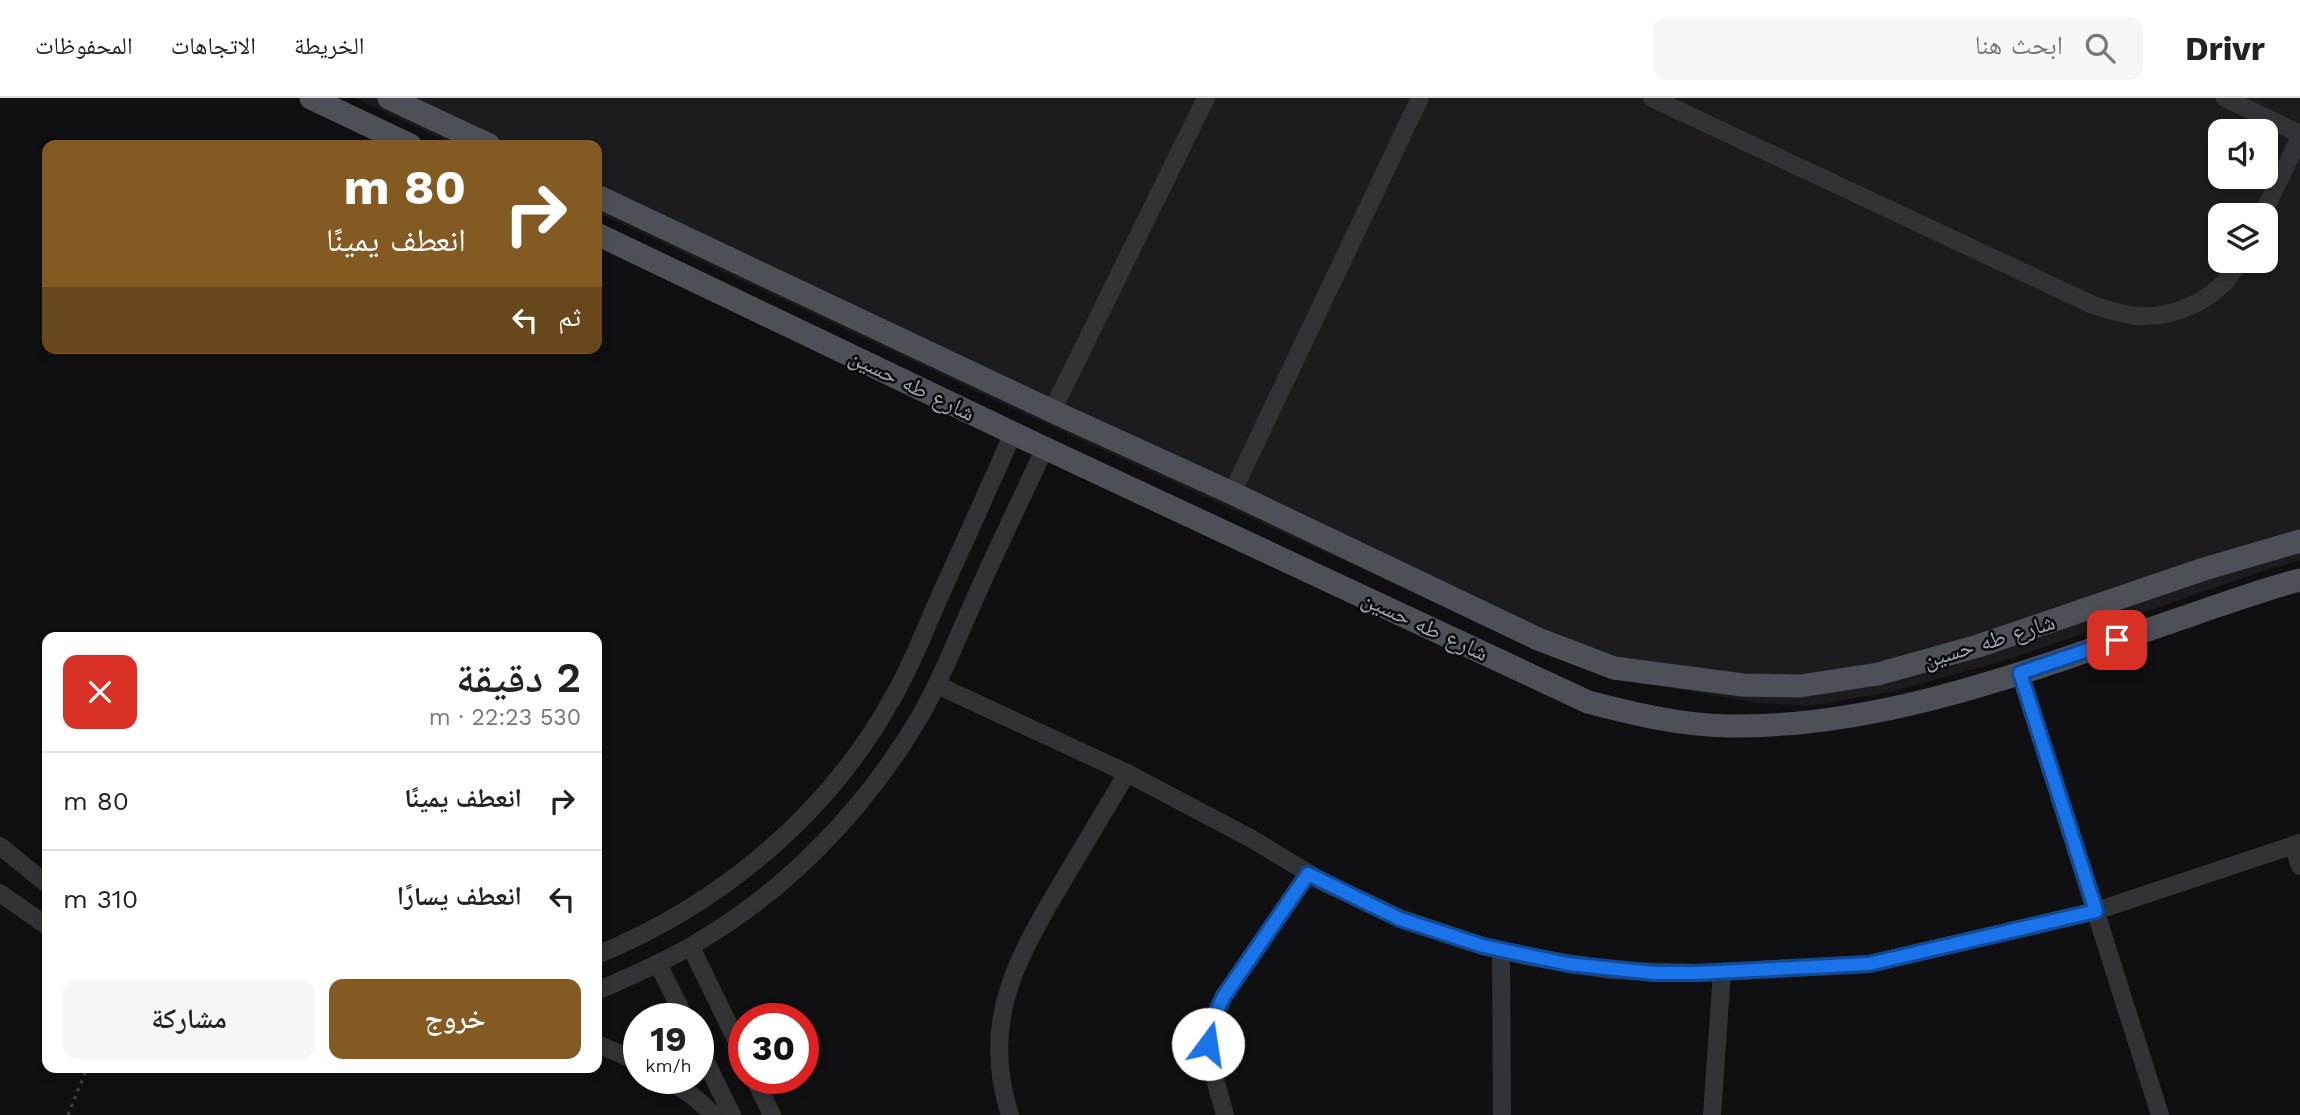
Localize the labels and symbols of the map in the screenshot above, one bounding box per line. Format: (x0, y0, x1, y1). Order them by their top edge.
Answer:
street label: شارع طه حسين (844, 343, 979, 428)
street label: شارع طه حسين (1357, 585, 1493, 668)
street label: شارع طه حسين (1920, 608, 2059, 675)
pin (2087, 610, 2147, 670)
speed limit sign: 30 (728, 1003, 819, 1094)
position arrow (1171, 1007, 1245, 1081)

